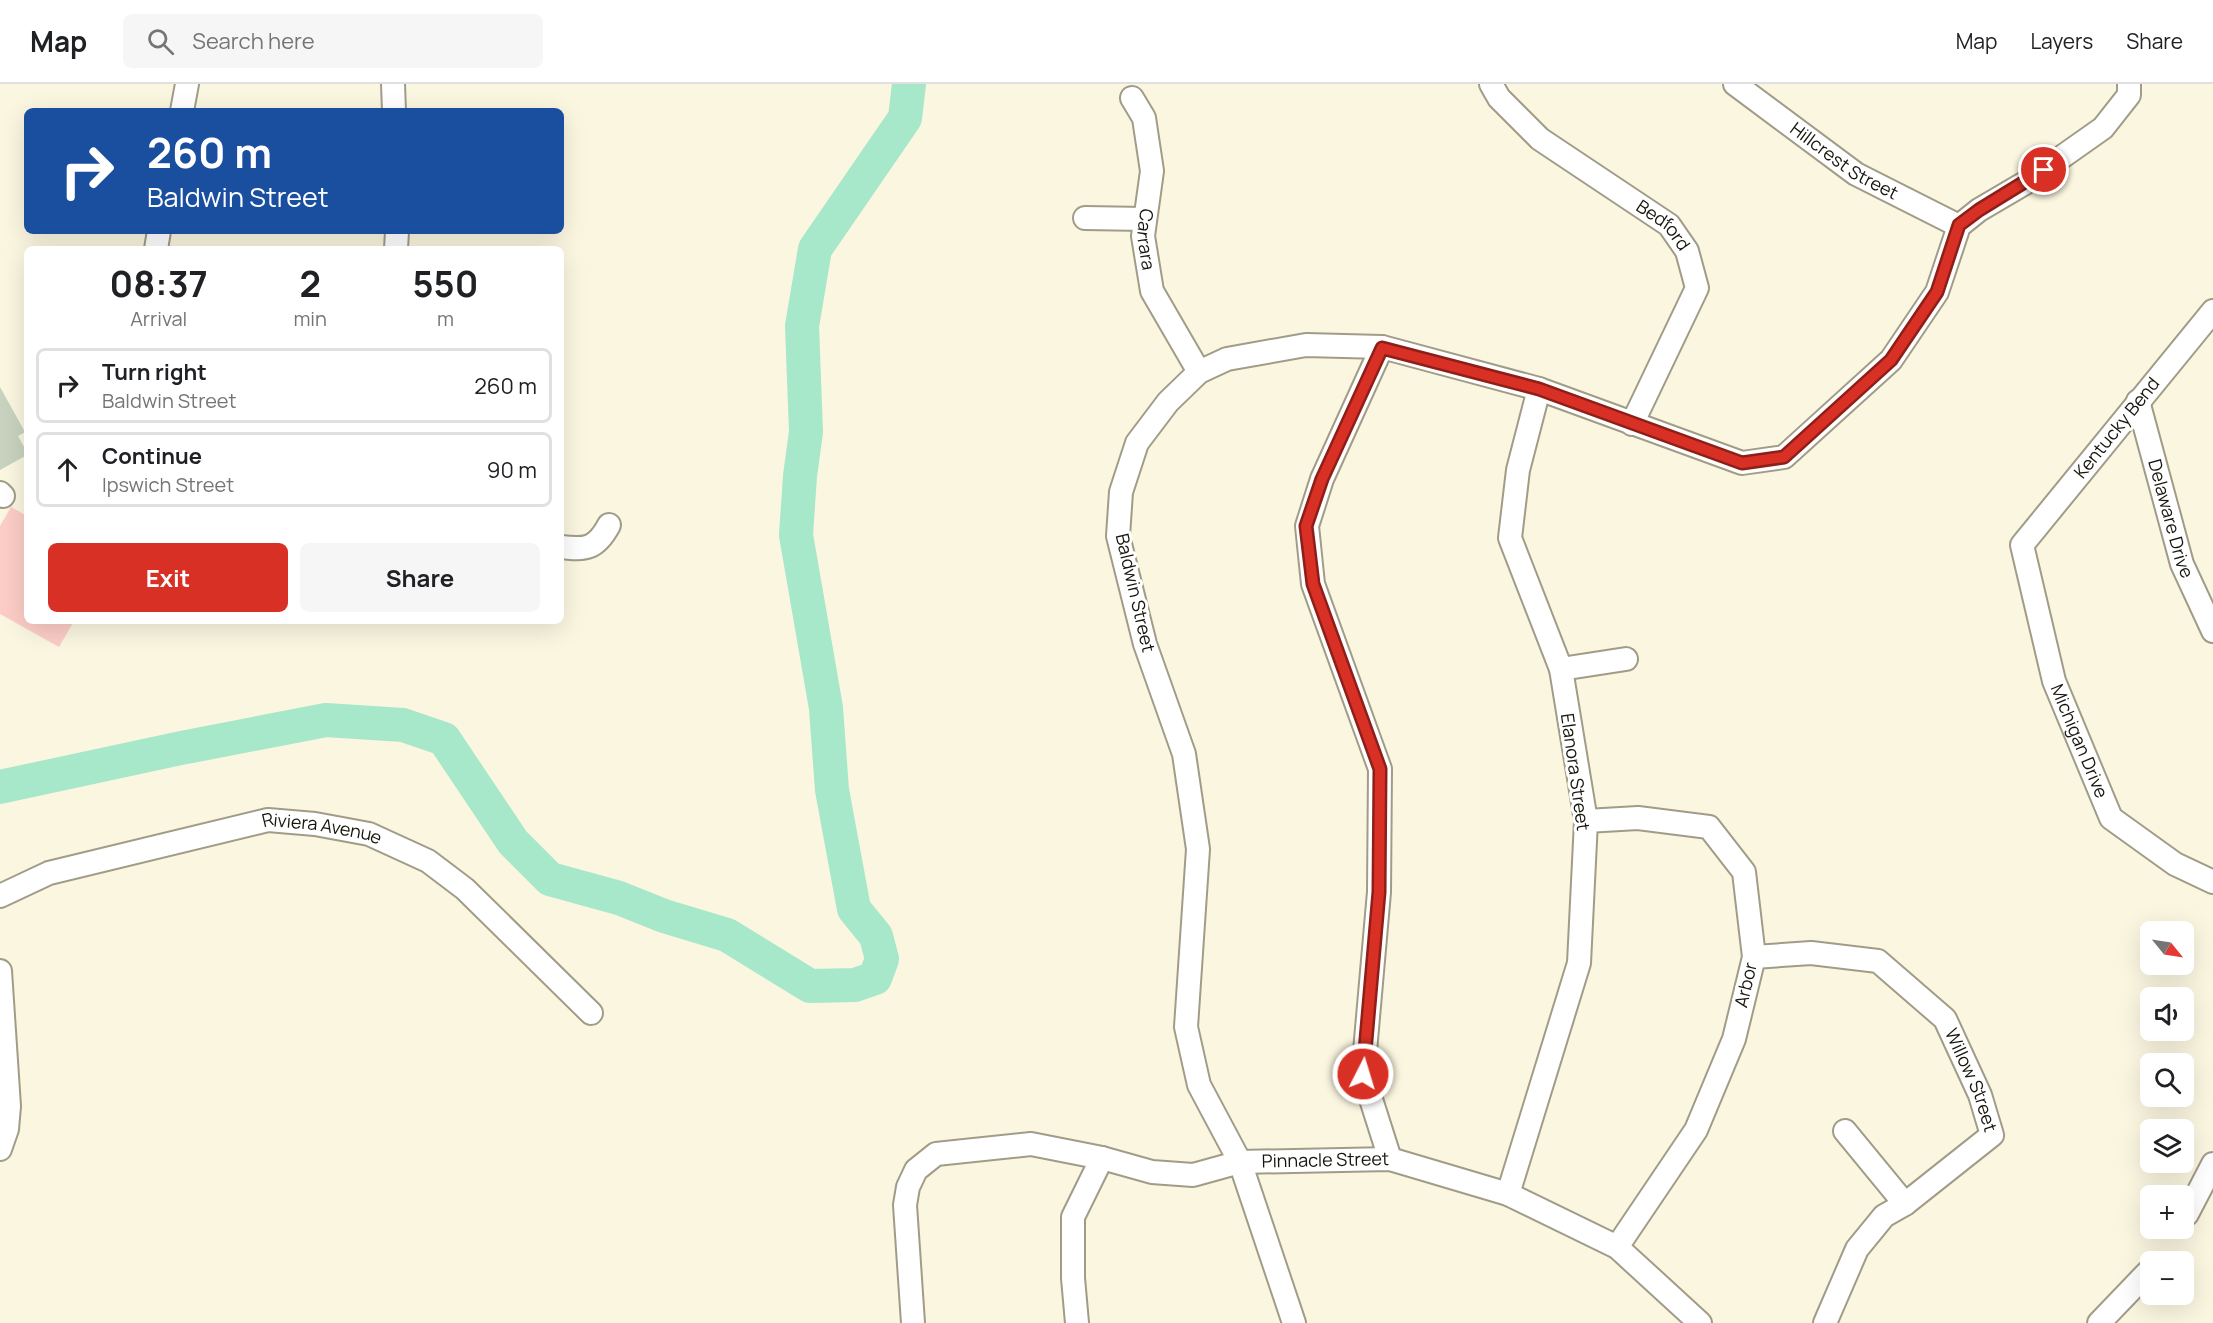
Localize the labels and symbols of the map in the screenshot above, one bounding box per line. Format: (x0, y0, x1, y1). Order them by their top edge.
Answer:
street label: Hillcrest Street (1786, 116, 1903, 204)
pin (2018, 144, 2069, 195)
street label: Bedford (1632, 194, 1696, 255)
street label: Carrara (1132, 207, 1161, 272)
street label: Kentucky Bend (2068, 372, 2164, 483)
street label: Delaware Drive (2143, 456, 2200, 582)
street label: Baldwin Street (1111, 531, 1161, 654)
street label: Michigan Drive (2046, 680, 2114, 801)
street label: Elanora Street (1556, 712, 1596, 832)
street label: Riviera Avenue (259, 806, 386, 849)
north arrow (2140, 921, 2194, 975)
street label: Arbor (1728, 959, 1762, 1010)
street label: Willow Street (1940, 1024, 2003, 1135)
position arrow (1331, 1042, 1395, 1106)
street label: Pinnacle Street (1261, 1146, 1389, 1173)

